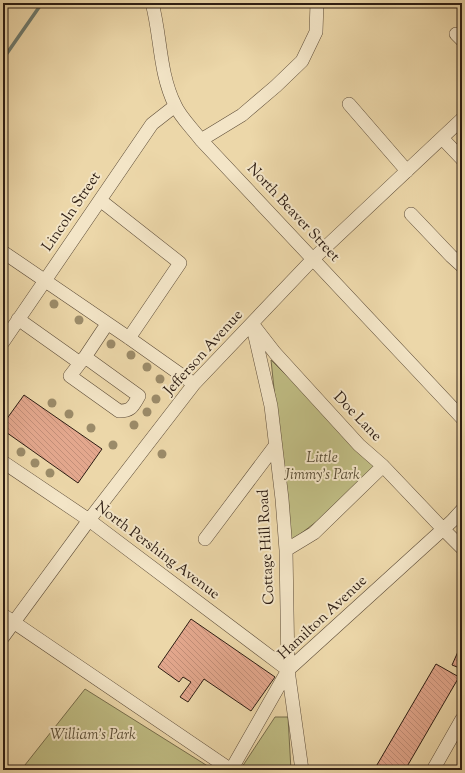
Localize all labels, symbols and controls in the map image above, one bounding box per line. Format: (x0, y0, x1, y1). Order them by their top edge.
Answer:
street label: North Beaver Street (242, 159, 344, 267)
street label: Lincoln Street (38, 168, 106, 256)
street label: Jefferson Avenue (159, 305, 248, 401)
street label: Doe Lane (328, 387, 386, 447)
park label: Little Jimmy's Park (283, 448, 360, 486)
street label: Cottage Hill Road (253, 488, 281, 605)
street label: North Pershing Avenue (90, 497, 224, 605)
street label: Hamilton Avenue (274, 571, 372, 665)
park label: William's Park (50, 725, 136, 746)

